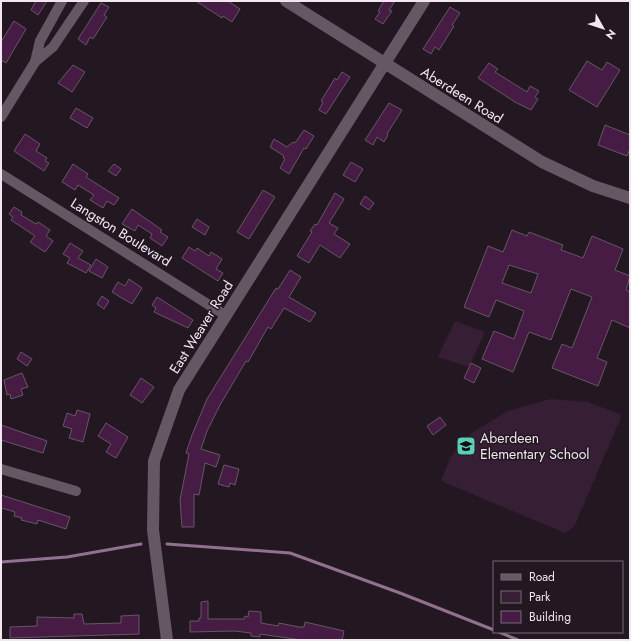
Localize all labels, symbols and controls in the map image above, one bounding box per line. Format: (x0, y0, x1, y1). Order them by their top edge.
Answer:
north arrow (583, 8, 623, 48)
text: N (602, 26, 620, 43)
street label: Aberdeen Road (417, 62, 507, 128)
street label: Langston Boulevard (67, 193, 175, 271)
street label: East Weaver Road (164, 276, 238, 378)
place label: Aberdeen Elementary School (480, 428, 590, 464)
school or university icon: Aberdeen Elementary School (455, 435, 477, 457)
legend (493, 561, 623, 633)
text: Road (529, 568, 555, 586)
text: Park (529, 588, 551, 606)
text: Building (529, 608, 571, 626)

